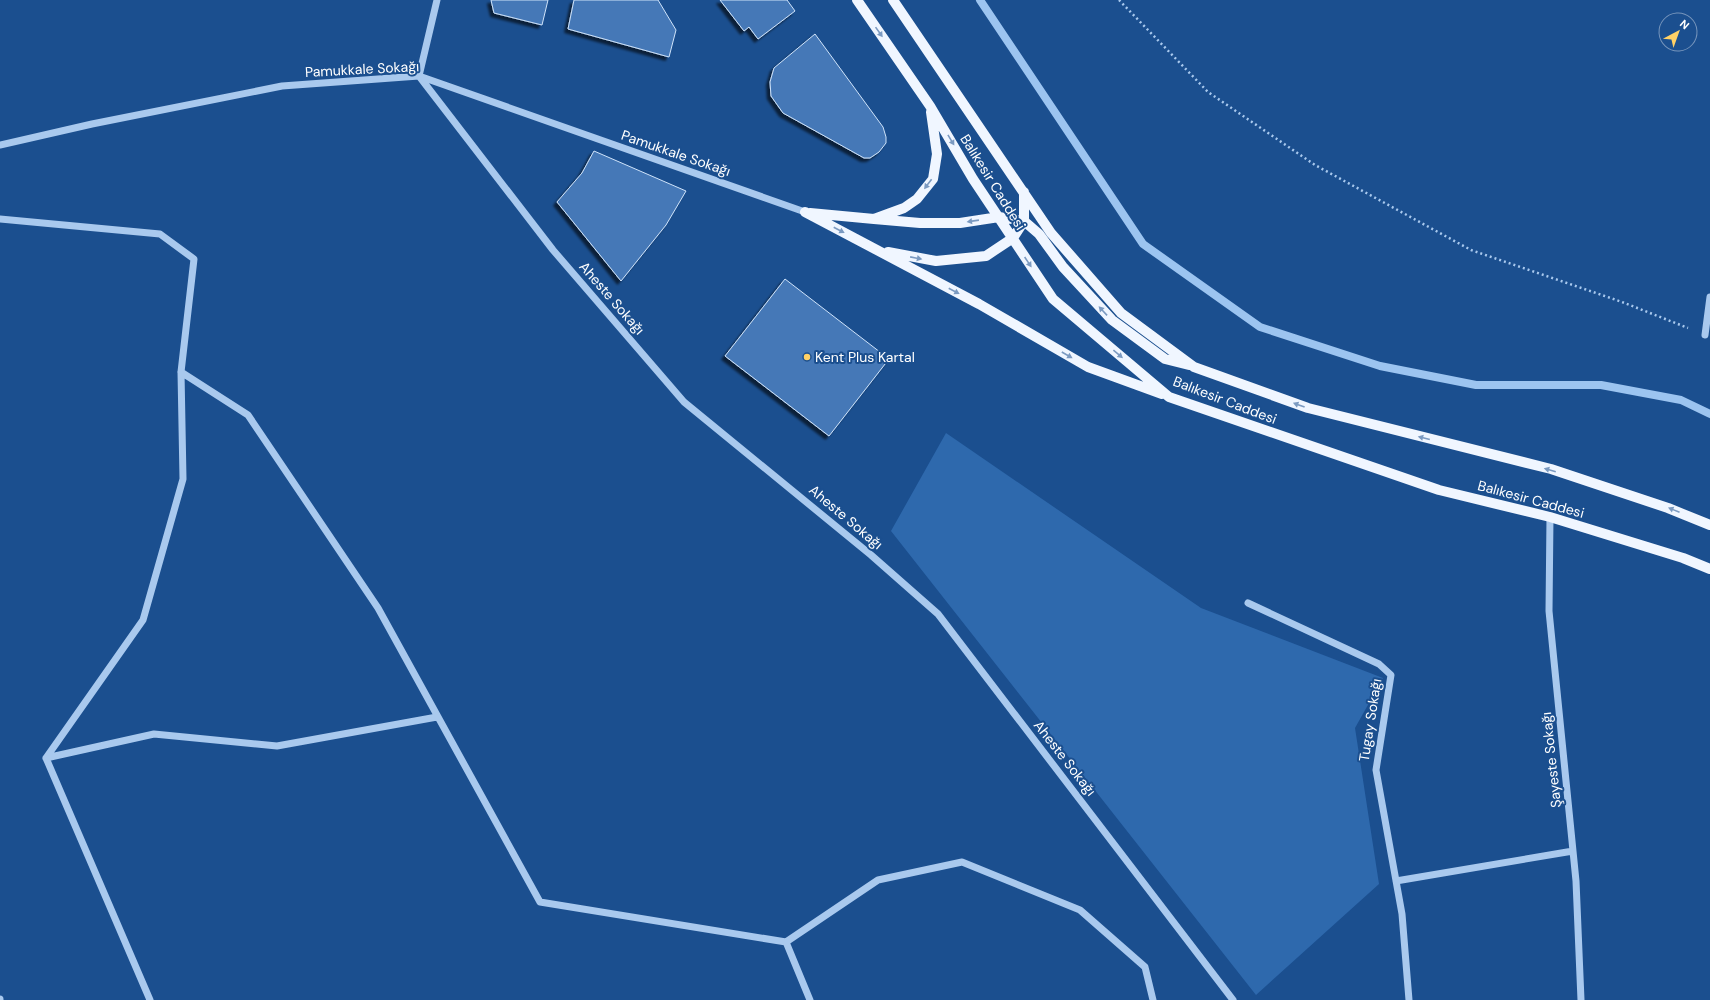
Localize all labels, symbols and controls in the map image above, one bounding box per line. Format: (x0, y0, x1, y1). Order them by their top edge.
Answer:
north arrow (1658, 12, 1698, 52)
text: N (1677, 17, 1692, 32)
one-way arrow (875, 27, 883, 37)
street label: Pamukkale Sokağı (304, 57, 420, 81)
street label: Pamukkale Sokağı (619, 126, 733, 180)
street label: Balıkesir Caddesi (956, 131, 1030, 233)
one-way arrow (947, 135, 954, 146)
one-way arrow (924, 179, 933, 190)
one-way arrow (967, 218, 979, 224)
one-way arrow (833, 227, 845, 233)
one-way arrow (910, 255, 923, 261)
one-way arrow (1024, 257, 1032, 267)
street label: Aheste Sokağı (575, 258, 649, 338)
one-way arrow (948, 287, 960, 294)
one-way arrow (1099, 305, 1108, 316)
place label: Kent Plus Kartal (815, 348, 915, 366)
one-way arrow (1113, 349, 1124, 358)
one-way arrow (1061, 351, 1073, 358)
marker: Kent Plus Kartal (802, 352, 812, 362)
street label: Balıkesir Caddesi (1171, 372, 1279, 428)
one-way arrow (1292, 402, 1304, 408)
one-way arrow (1418, 435, 1430, 441)
one-way arrow (1544, 467, 1556, 473)
street label: Balıkesir Caddesi (1476, 476, 1586, 522)
street label: Aheste Sokağı (805, 481, 887, 553)
one-way arrow (1668, 507, 1679, 513)
street label: Tugay Sokağı (1355, 677, 1385, 763)
street label: Şayeste Sokağı (1537, 711, 1565, 809)
street label: Aheste Sokağı (1030, 717, 1100, 799)

